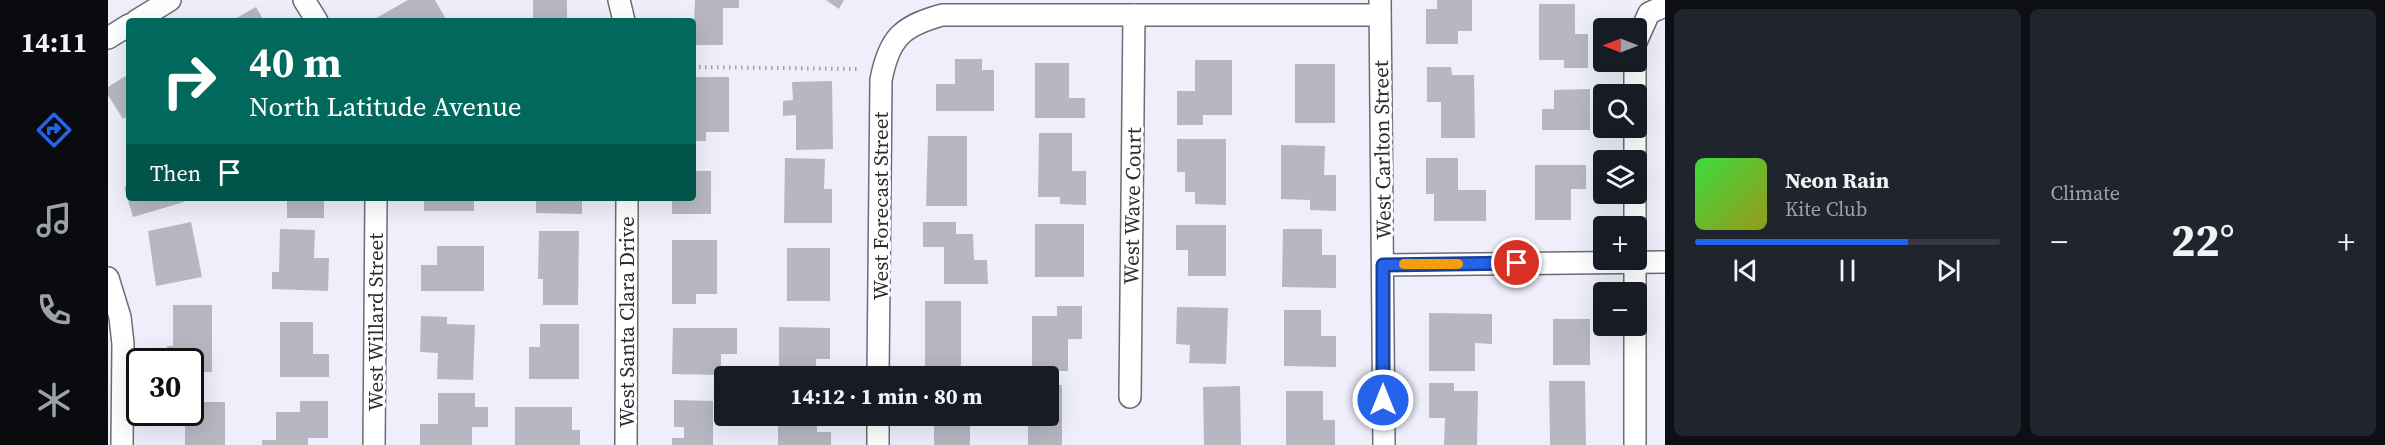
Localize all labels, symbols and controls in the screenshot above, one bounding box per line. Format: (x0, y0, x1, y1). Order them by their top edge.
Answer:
north arrow (1593, 18, 1647, 72)
map controls (1593, 18, 1647, 336)
text: 14:11 (21, 24, 87, 61)
text: 40 m (249, 33, 342, 91)
icon: right (150, 42, 228, 120)
street label: West Carlton Street (1366, 60, 1398, 240)
button: search (1593, 84, 1647, 138)
text: North Latitude Avenue (249, 88, 521, 125)
icon: directions (33, 109, 75, 151)
street label: West Forecast Street (866, 112, 895, 300)
street label: West Wave Court (1116, 127, 1148, 285)
button: layers (1593, 150, 1647, 204)
icon: arrive (213, 156, 246, 189)
text: Then (150, 158, 201, 188)
text: Neon Rain (1785, 165, 1889, 195)
text: Climate (2051, 179, 2120, 207)
text: Kite Club (1785, 195, 1867, 223)
icon: music (33, 199, 75, 241)
text: 22° (2171, 209, 2235, 271)
street label: West Santa Clara Drive (612, 216, 641, 428)
button: + (1593, 216, 1647, 270)
text: − (2051, 219, 2068, 264)
text: + (2337, 219, 2355, 264)
street label: West Willard Street (361, 233, 390, 411)
pin (1491, 237, 1542, 288)
icon: arrive (1500, 246, 1533, 279)
icon: previous (1729, 254, 1762, 287)
icon: pause (1831, 254, 1864, 287)
icon: next (1932, 254, 1965, 287)
button: − (1593, 282, 1647, 336)
icon: phone (33, 289, 75, 331)
speed limit sign: 30 (126, 348, 204, 426)
position arrow (1351, 368, 1415, 432)
icon: climate (33, 379, 75, 421)
text: 14:12 · 1 min · 80 m (791, 381, 982, 411)

